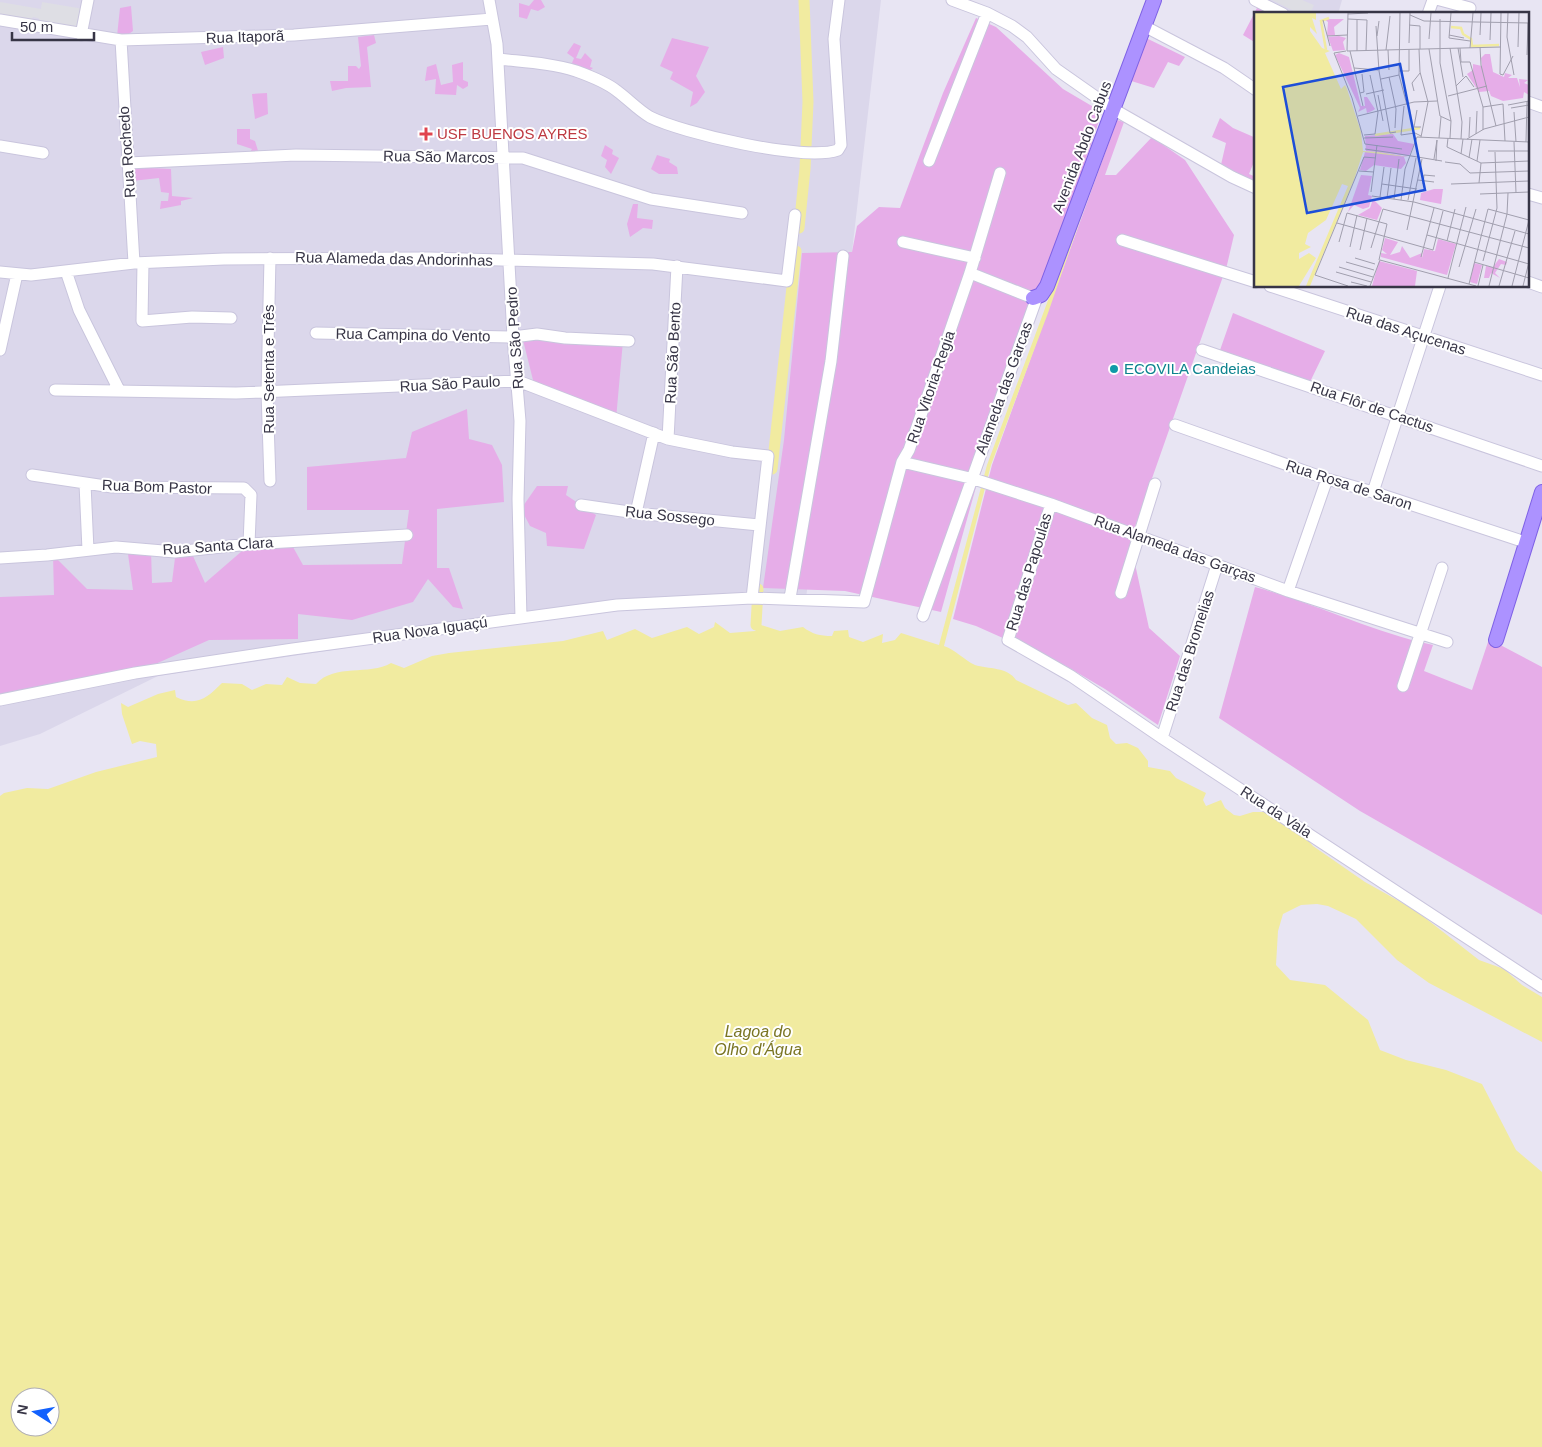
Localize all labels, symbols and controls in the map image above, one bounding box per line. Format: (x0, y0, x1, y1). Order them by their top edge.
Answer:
scale bar (12, 10, 95, 42)
inset map (1254, 12, 1530, 288)
text: 50 m (20, 18, 53, 35)
street label: Rua Itaporã (206, 27, 285, 46)
street label: Avenida Abdo Cabus (1049, 78, 1115, 215)
street label: Rua Rochedo (115, 106, 138, 198)
place label: USF BUENOS AYRES (437, 125, 588, 142)
marker: USF BUENOS AYRES (419, 127, 433, 141)
street label: Rua São Marcos (383, 147, 495, 166)
street label: Rua Alameda das Andorinhas (295, 248, 493, 269)
street label: Rua São Pedro (502, 286, 527, 390)
street label: Rua São Bento (661, 302, 684, 404)
street label: Rua das Açucenas (1344, 303, 1468, 358)
street label: Rua Setenta e Três (260, 304, 277, 434)
street label: Alameda das Garcas (972, 319, 1035, 457)
street label: Rua Campina do Vento (335, 325, 491, 344)
street label: Rua Vitoria-Regia (903, 328, 958, 445)
place label: ECOVILA Candeias (1124, 360, 1256, 377)
marker: ECOVILA Candeias (1108, 363, 1120, 375)
street label: Rua São Paulo (399, 372, 501, 395)
street label: Rua Flôr de Cactus (1308, 377, 1436, 436)
street label: Rua Rosa de Saron (1284, 456, 1414, 513)
street label: Rua Bom Pastor (102, 476, 212, 497)
street label: Rua Sossego (624, 502, 716, 529)
street label: Rua das Papoulas (1002, 511, 1055, 633)
street label: Rua Alameda das Garças (1092, 511, 1258, 586)
street label: Rua Santa Clara (162, 533, 275, 558)
street label: Rua das Bromelias (1162, 588, 1217, 714)
street label: Rua Nova Iguaçú (371, 613, 489, 646)
street label: Rua da Vala (1237, 782, 1316, 841)
water label: Lagoa do Olho d'Água (714, 1023, 802, 1058)
north arrow (10, 1387, 60, 1437)
text: N (13, 1403, 31, 1416)

